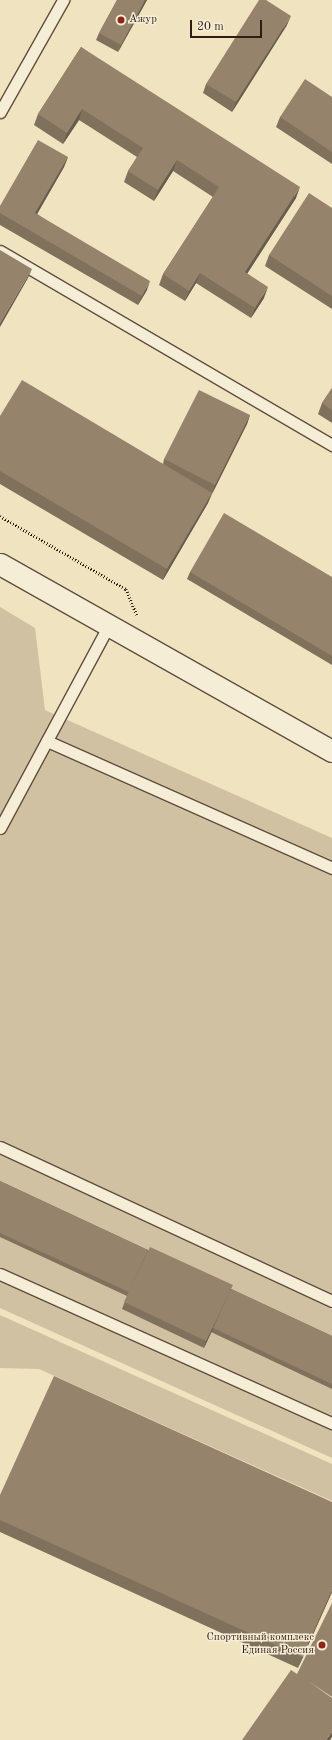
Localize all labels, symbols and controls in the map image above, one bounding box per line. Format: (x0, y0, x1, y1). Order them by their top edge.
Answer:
scale bar (192, 12, 264, 38)
place label: Ажур (129, 13, 157, 27)
marker: Ажур (116, 15, 126, 25)
text: 20 m (197, 21, 224, 33)
place label: Спортивный комплекс Единая Россия (207, 1632, 314, 1658)
marker: Спортивный комплекс Единая Россия (317, 1640, 327, 1650)

